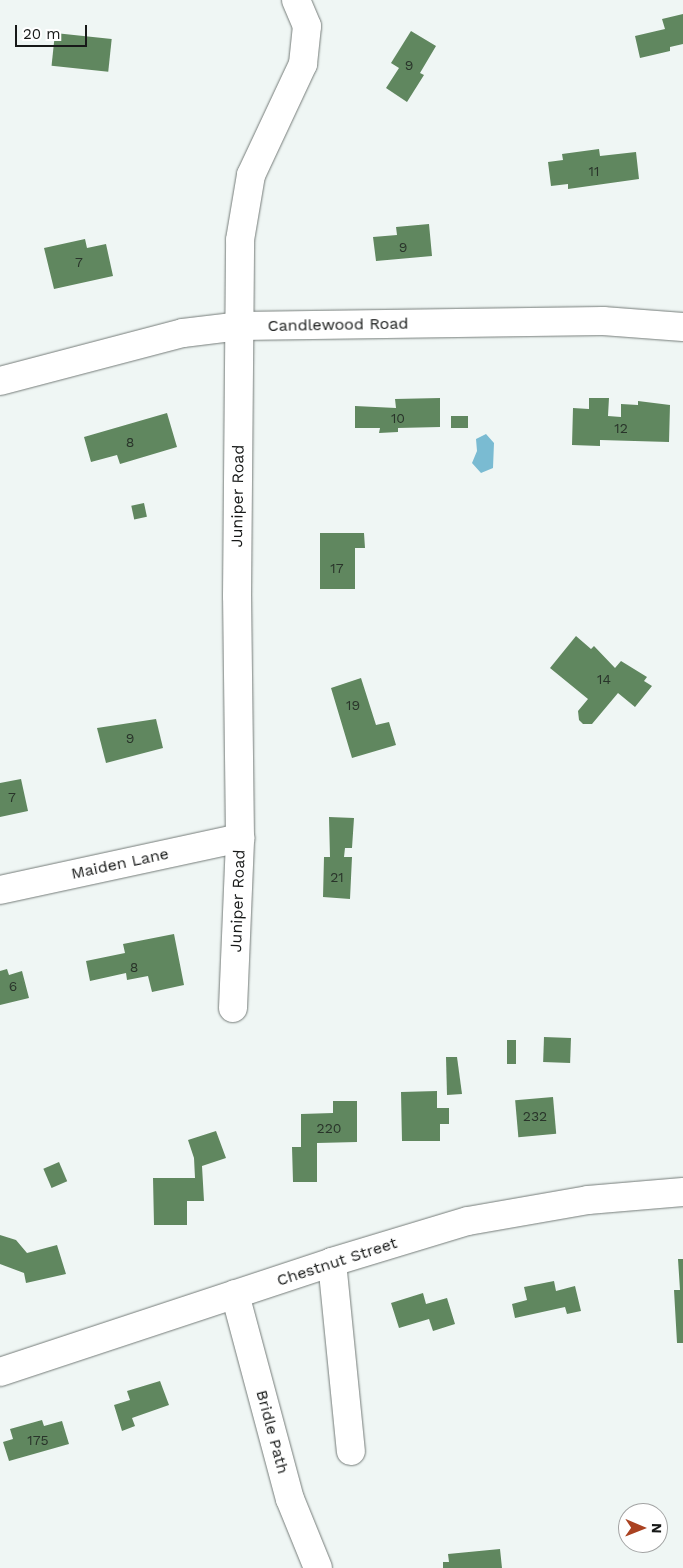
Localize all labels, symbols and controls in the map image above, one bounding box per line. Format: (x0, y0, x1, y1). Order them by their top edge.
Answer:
scale bar (18, 15, 90, 47)
text: 20 m (23, 25, 61, 43)
house number: 9 (405, 57, 413, 73)
house number: 11 (589, 163, 599, 179)
house number: 9 (399, 239, 407, 255)
house number: 7 (75, 254, 83, 270)
street label: Candlewood Road (267, 314, 409, 336)
house number: 10 (391, 410, 405, 426)
house number: 12 (614, 420, 628, 436)
house number: 8 (126, 434, 134, 450)
street label: Juniper Road (228, 444, 248, 548)
house number: 17 (330, 560, 344, 576)
house number: 14 (597, 671, 611, 687)
house number: 19 (346, 697, 360, 713)
house number: 9 (126, 730, 134, 746)
house number: 7 (8, 789, 16, 805)
street label: Maiden Lane (69, 844, 171, 884)
street label: Juniper Road (227, 849, 249, 953)
house number: 21 (330, 869, 344, 885)
house number: 8 (130, 959, 138, 975)
house number: 6 (9, 978, 17, 994)
house number: 232 (523, 1108, 547, 1124)
house number: 220 (316, 1120, 342, 1136)
street label: Chestnut Street (274, 1234, 400, 1290)
street label: Bridle Path (252, 1388, 292, 1476)
house number: 175 (27, 1432, 49, 1448)
north arrow (618, 1503, 668, 1553)
text: N (649, 1523, 665, 1534)

